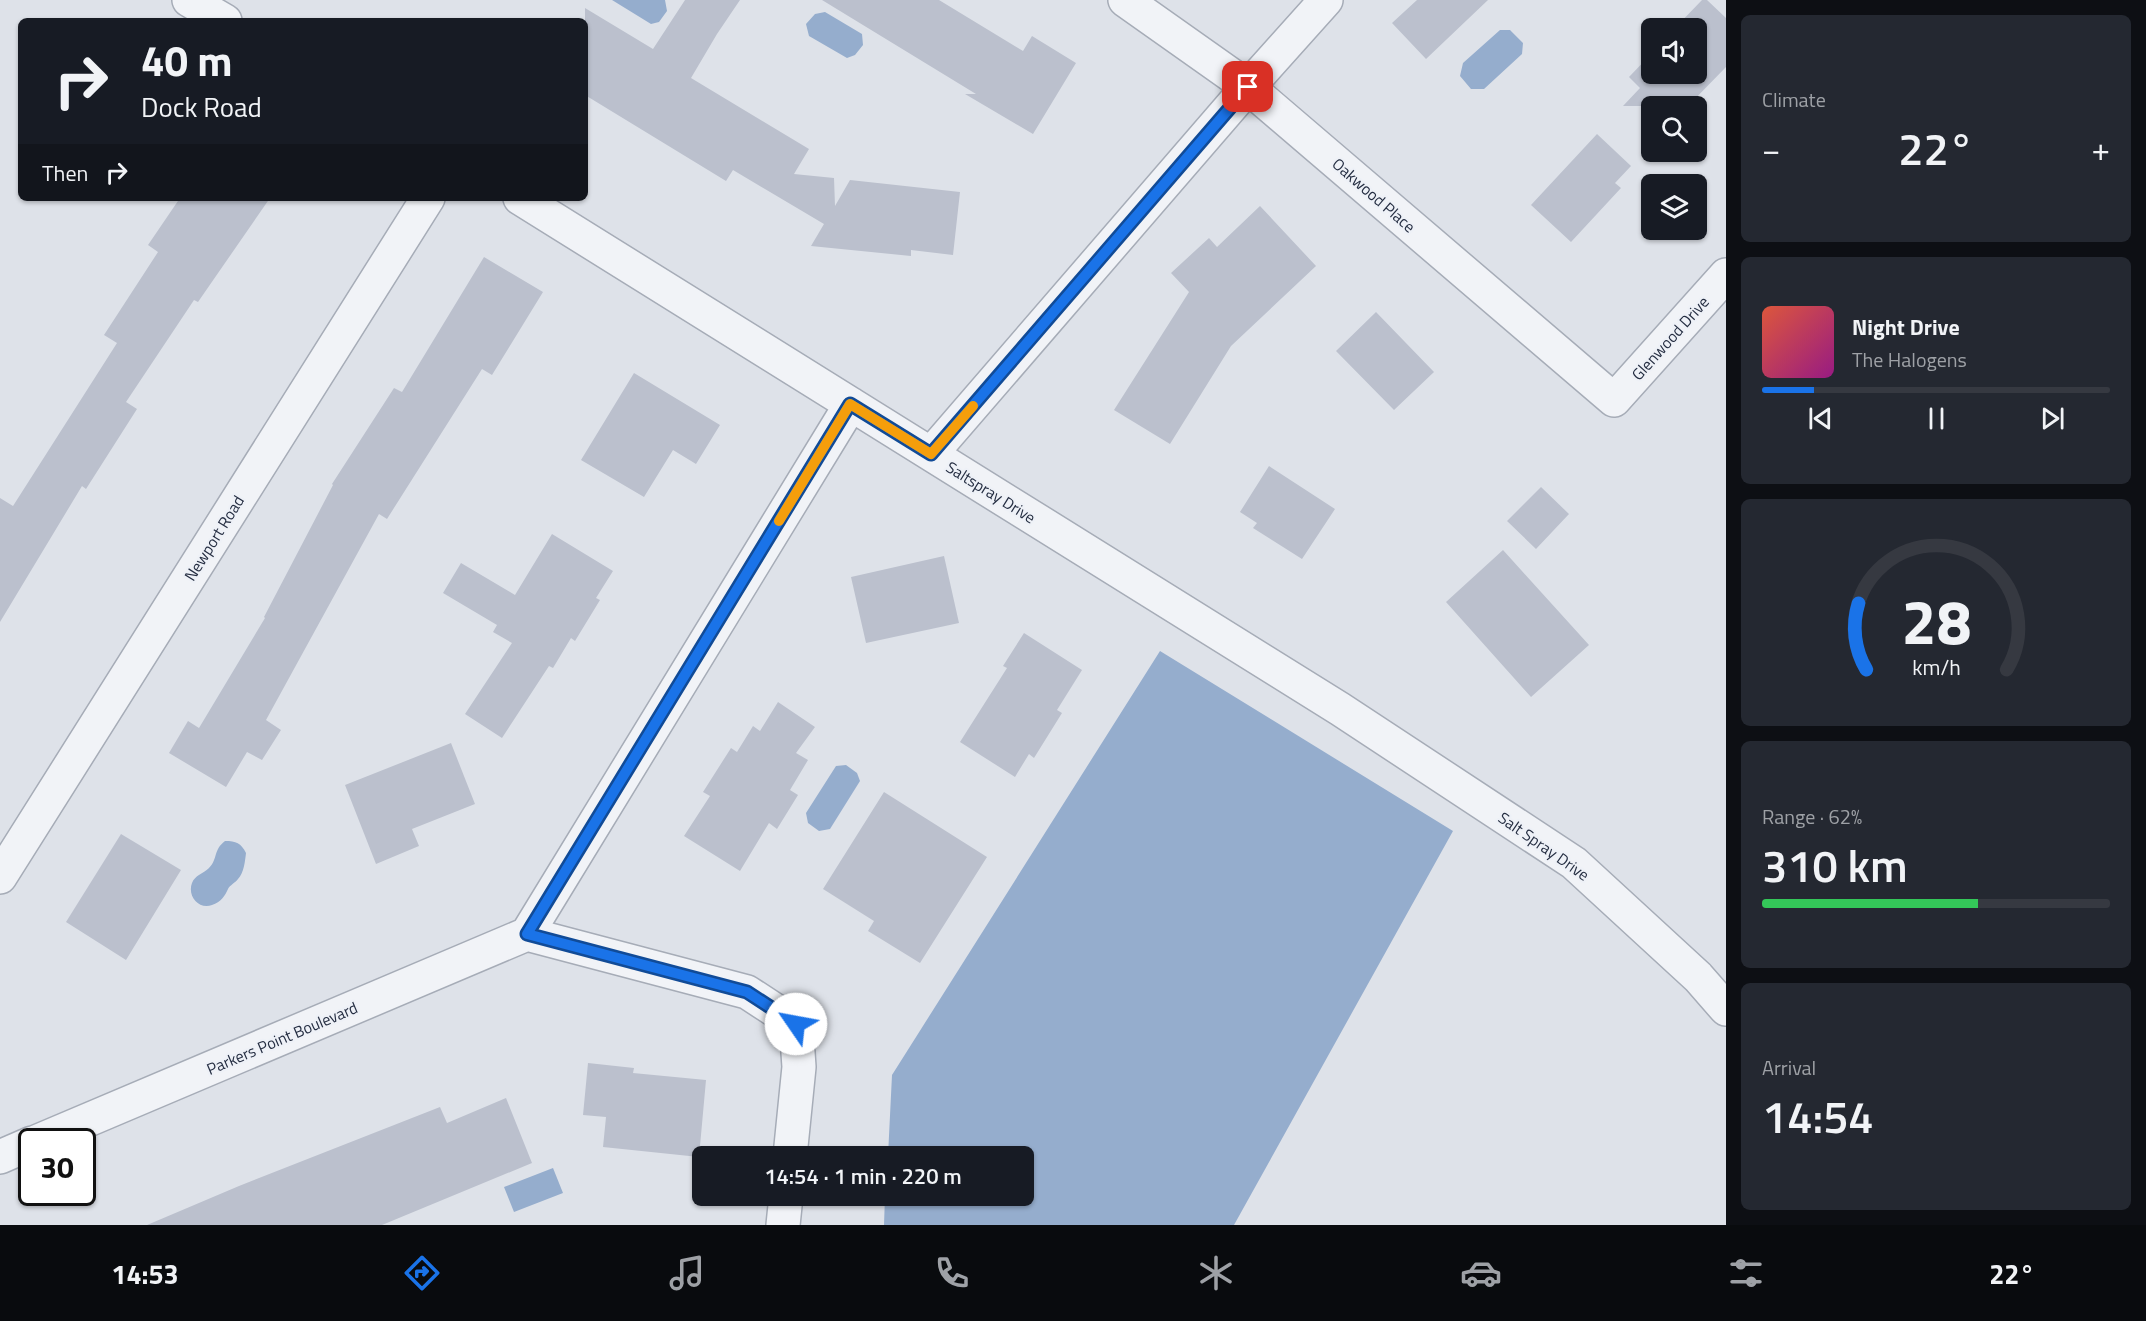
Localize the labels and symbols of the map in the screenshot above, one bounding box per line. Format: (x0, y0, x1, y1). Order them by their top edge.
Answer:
pin (1222, 61, 1273, 112)
street label: Oakwood Place (1327, 152, 1421, 238)
street label: Glenwood Drive (1626, 291, 1714, 385)
street label: Saltspray Drive (942, 455, 1040, 529)
street label: Newport Road (178, 490, 250, 586)
street label: Salt Spray Drive (1494, 806, 1594, 886)
position arrow (764, 992, 828, 1056)
street label: Parkers Point Boulevard (203, 995, 361, 1081)
speed limit sign: 30 (18, 1128, 96, 1206)

